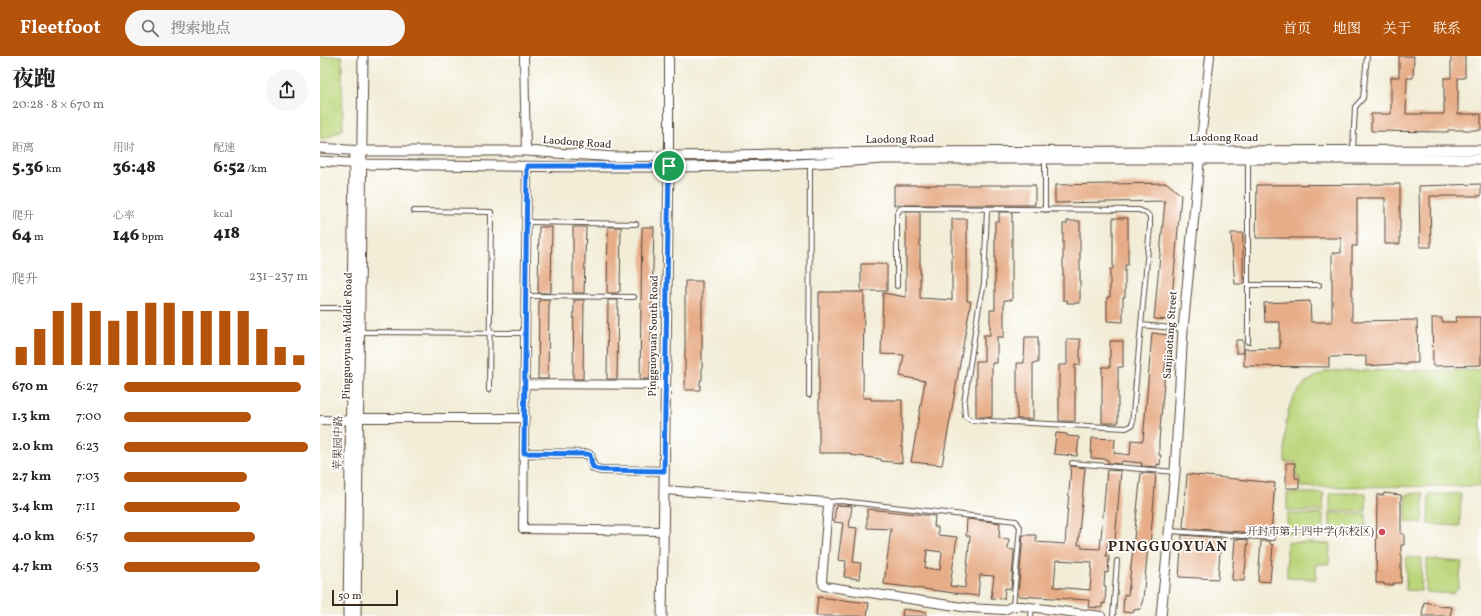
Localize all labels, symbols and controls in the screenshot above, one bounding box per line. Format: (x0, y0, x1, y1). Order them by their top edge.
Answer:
search box (125, 10, 405, 46)
text: Fleetfoot (20, 15, 101, 41)
icon: search (139, 17, 161, 39)
text: 搜索地点 (171, 19, 231, 40)
text: 首页 (1283, 20, 1311, 39)
text: 地图 (1333, 20, 1361, 39)
text: 关于 (1383, 20, 1411, 39)
text: 联系 (1433, 20, 1461, 39)
text: 夜跑 (12, 65, 56, 96)
button: share (266, 69, 308, 111)
text: 20:28 · 8 × 670 m (12, 96, 104, 114)
street label: Laodong Road (1190, 131, 1258, 146)
street label: Laodong Road (865, 132, 935, 148)
street label: Laodong Road (542, 133, 612, 153)
text: 距离 (12, 141, 34, 156)
text: 用时 (113, 141, 135, 156)
text: 配速 (213, 141, 235, 156)
pin (652, 149, 686, 183)
icon: arrive (658, 155, 680, 177)
text: 5.36 (12, 156, 43, 179)
text: 36:48 (113, 156, 156, 179)
text: 6:52 (213, 156, 245, 179)
text: km (43, 162, 61, 177)
text: /km (245, 162, 267, 177)
text: kcal (213, 207, 233, 222)
text: 爬升 (12, 209, 34, 224)
text: 心率 (113, 209, 135, 224)
text: 418 (213, 222, 240, 245)
text: 64 (12, 224, 32, 247)
text: 146 (113, 224, 139, 247)
text: m (32, 230, 44, 245)
text: bpm (139, 230, 164, 245)
text: 231–237 m (249, 268, 308, 286)
text: 爬升 (12, 271, 38, 289)
street label: Pingguoyuan Middle Road (339, 272, 357, 400)
street label: Pingguoyuan South Road (645, 275, 663, 397)
street label: Sanjiaotang Street (1160, 290, 1182, 380)
text: 670 m (12, 378, 48, 396)
text: 6:27 (76, 378, 99, 396)
text: 1.3 km (12, 408, 50, 426)
text: 7:00 (76, 408, 101, 426)
street label: 苹果园中路 (331, 415, 347, 471)
text: 2.0 km (12, 438, 54, 456)
text: 6:23 (76, 438, 99, 456)
text: 2.7 km (12, 468, 51, 486)
text: 7:03 (76, 468, 100, 486)
text: 3.4 km (12, 498, 53, 516)
text: 7:11 (76, 498, 95, 516)
place label: 开封市第十四中学(东校区) (1247, 525, 1374, 540)
marker: 开封市第十四中学(东校区) (1377, 527, 1387, 537)
text: 4.0 km (12, 528, 55, 546)
text: 6:57 (76, 528, 98, 546)
district label: PINGGUOYUAN (1108, 537, 1228, 558)
text: 4.7 km (12, 558, 52, 576)
text: 6:53 (76, 558, 99, 576)
scale bar (332, 588, 398, 607)
text: 50 m (338, 589, 362, 604)

